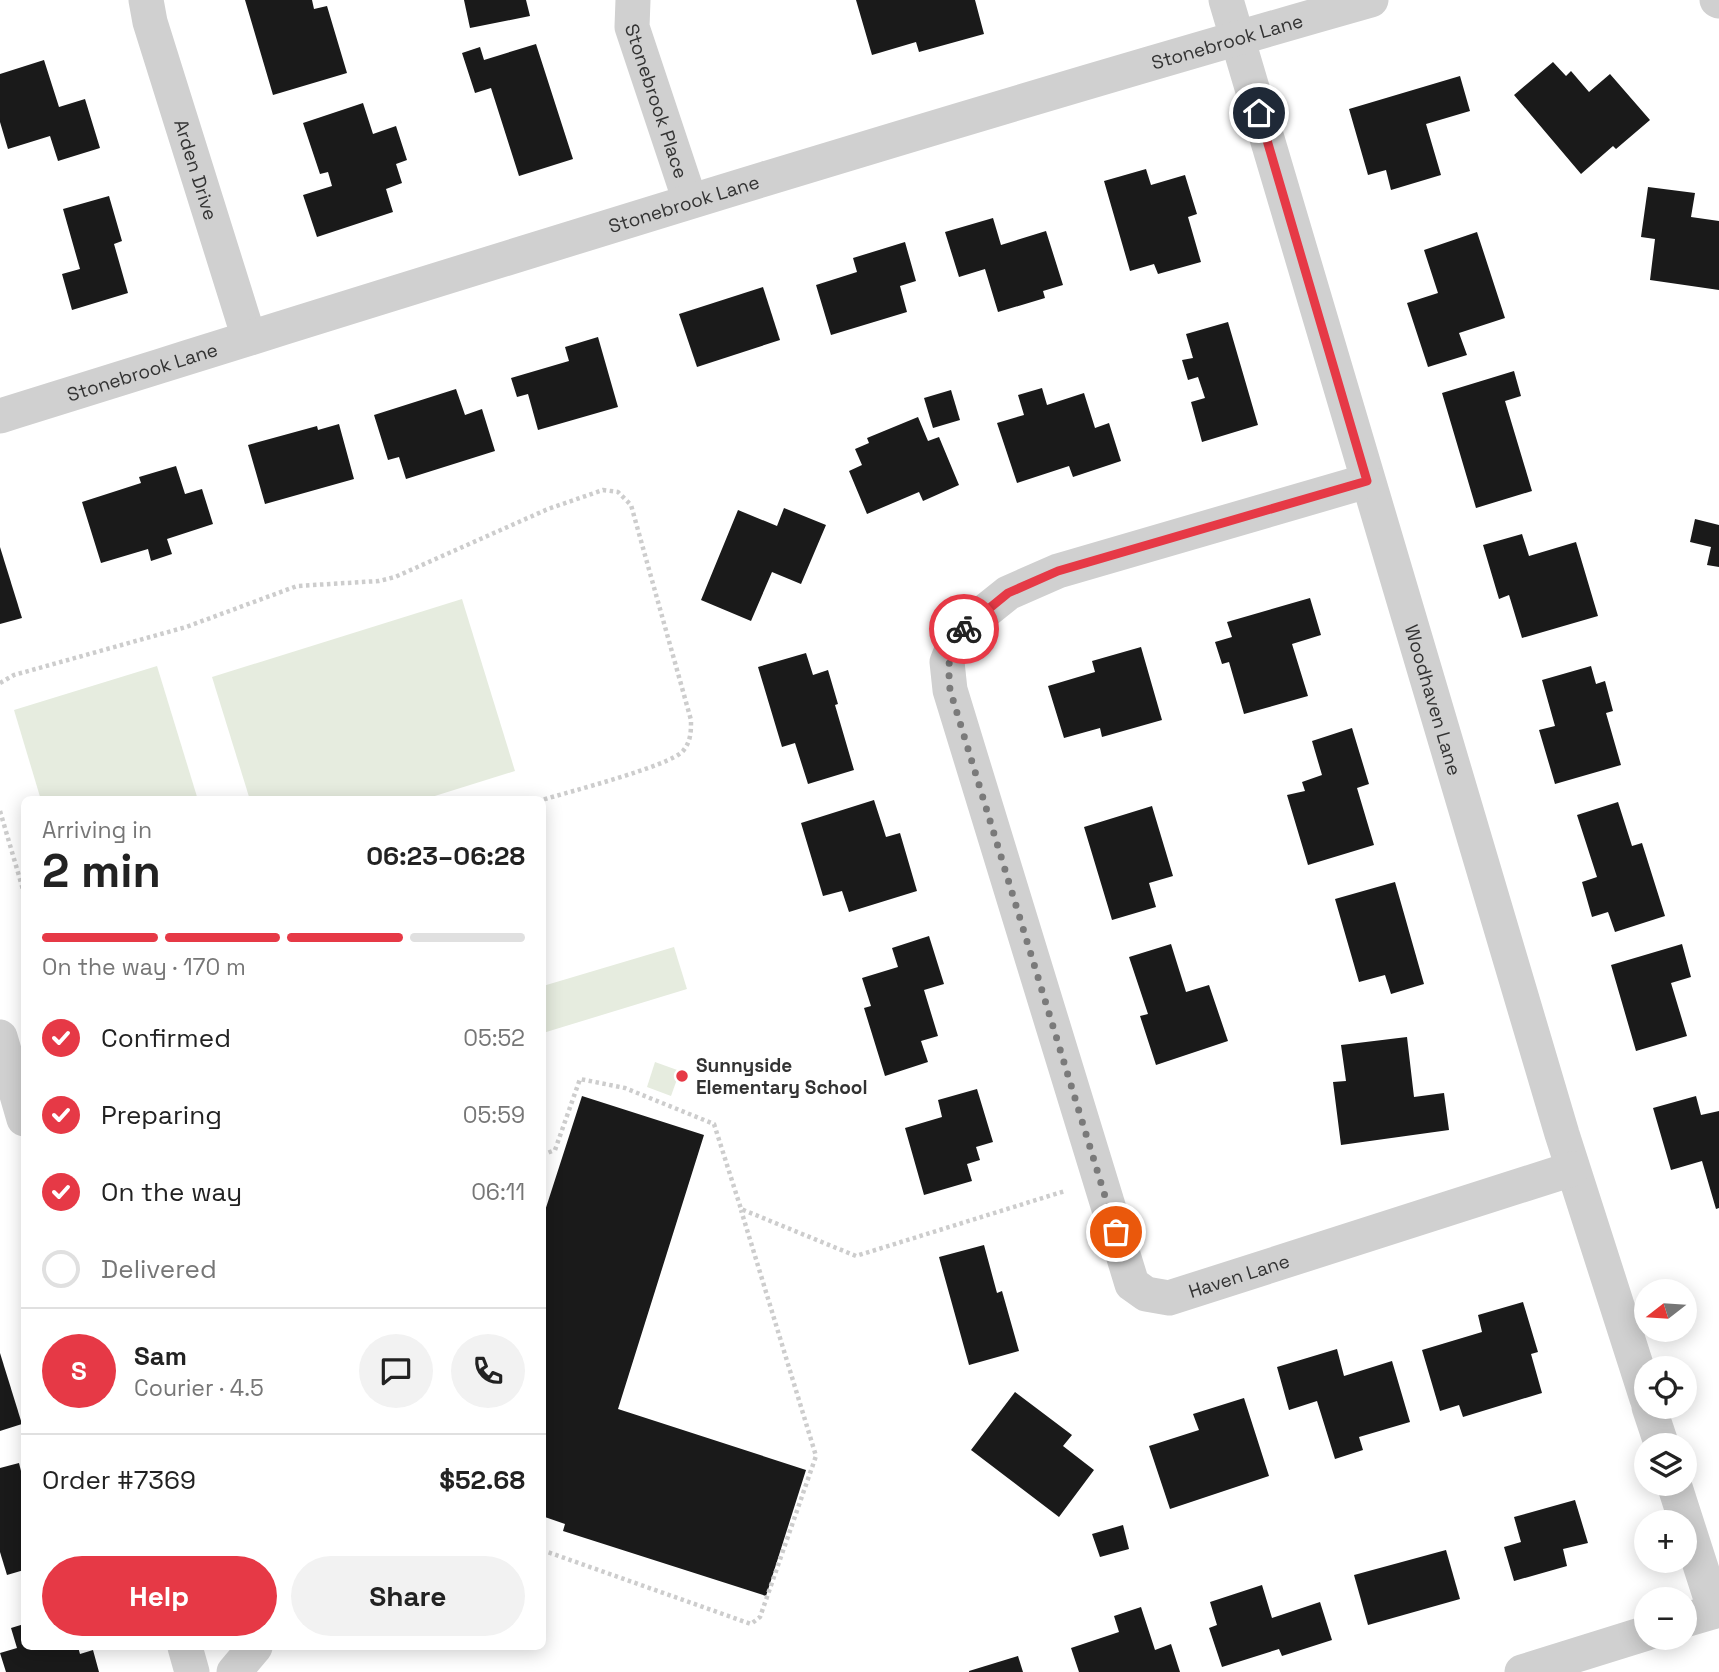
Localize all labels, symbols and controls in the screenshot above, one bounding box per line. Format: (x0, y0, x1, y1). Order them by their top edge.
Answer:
street label: Stonebrook Lane (1148, 8, 1306, 75)
street label: Stonebrook Place (619, 20, 694, 182)
pin (1229, 83, 1289, 143)
icon: home (1240, 94, 1278, 132)
street label: Arden Drive (169, 116, 224, 223)
street label: Stonebrook Lane (605, 169, 762, 239)
street label: Stonebrook Lane (64, 336, 221, 407)
courier (929, 594, 999, 664)
icon: bike (945, 610, 983, 648)
street label: Woodhaven Lane (1399, 622, 1468, 778)
text: Arriving in (42, 815, 152, 845)
text: 06:23–06:28 (366, 839, 525, 873)
text: 2 min (42, 842, 161, 900)
text: On the way · 170 m (42, 952, 246, 982)
icon: check (42, 1019, 80, 1057)
text: Confirmed (101, 1021, 231, 1055)
text: 05:52 (463, 1023, 525, 1053)
place label: Sunnyside Elementary School (696, 1053, 868, 1100)
marker: Sunnyside Elementary School (674, 1068, 690, 1084)
icon: check (42, 1096, 80, 1134)
text: Preparing (101, 1098, 222, 1132)
text: 05:59 (463, 1100, 525, 1130)
icon: check (42, 1173, 80, 1211)
text: On the way (101, 1175, 242, 1209)
text: 06:11 (471, 1177, 525, 1207)
pin (1086, 1202, 1146, 1262)
icon: bag (1097, 1213, 1135, 1251)
street label: Haven Lane (1185, 1248, 1293, 1303)
text: Delivered (101, 1252, 217, 1286)
north arrow (1634, 1279, 1698, 1342)
map controls (1634, 1279, 1697, 1650)
button: chat (359, 1334, 433, 1408)
button: phone (451, 1334, 525, 1408)
text: Sam (134, 1339, 187, 1373)
text: S (71, 1354, 87, 1388)
button: locate (1634, 1356, 1697, 1419)
text: Courier · 4.5 (134, 1373, 264, 1403)
button: layers (1634, 1433, 1697, 1496)
text: Order #7369 (42, 1463, 196, 1497)
text: $52.68 (439, 1463, 525, 1497)
button: + (1634, 1510, 1697, 1573)
button: Help (42, 1556, 277, 1636)
button: Share (291, 1556, 525, 1636)
button: − (1634, 1587, 1697, 1650)

